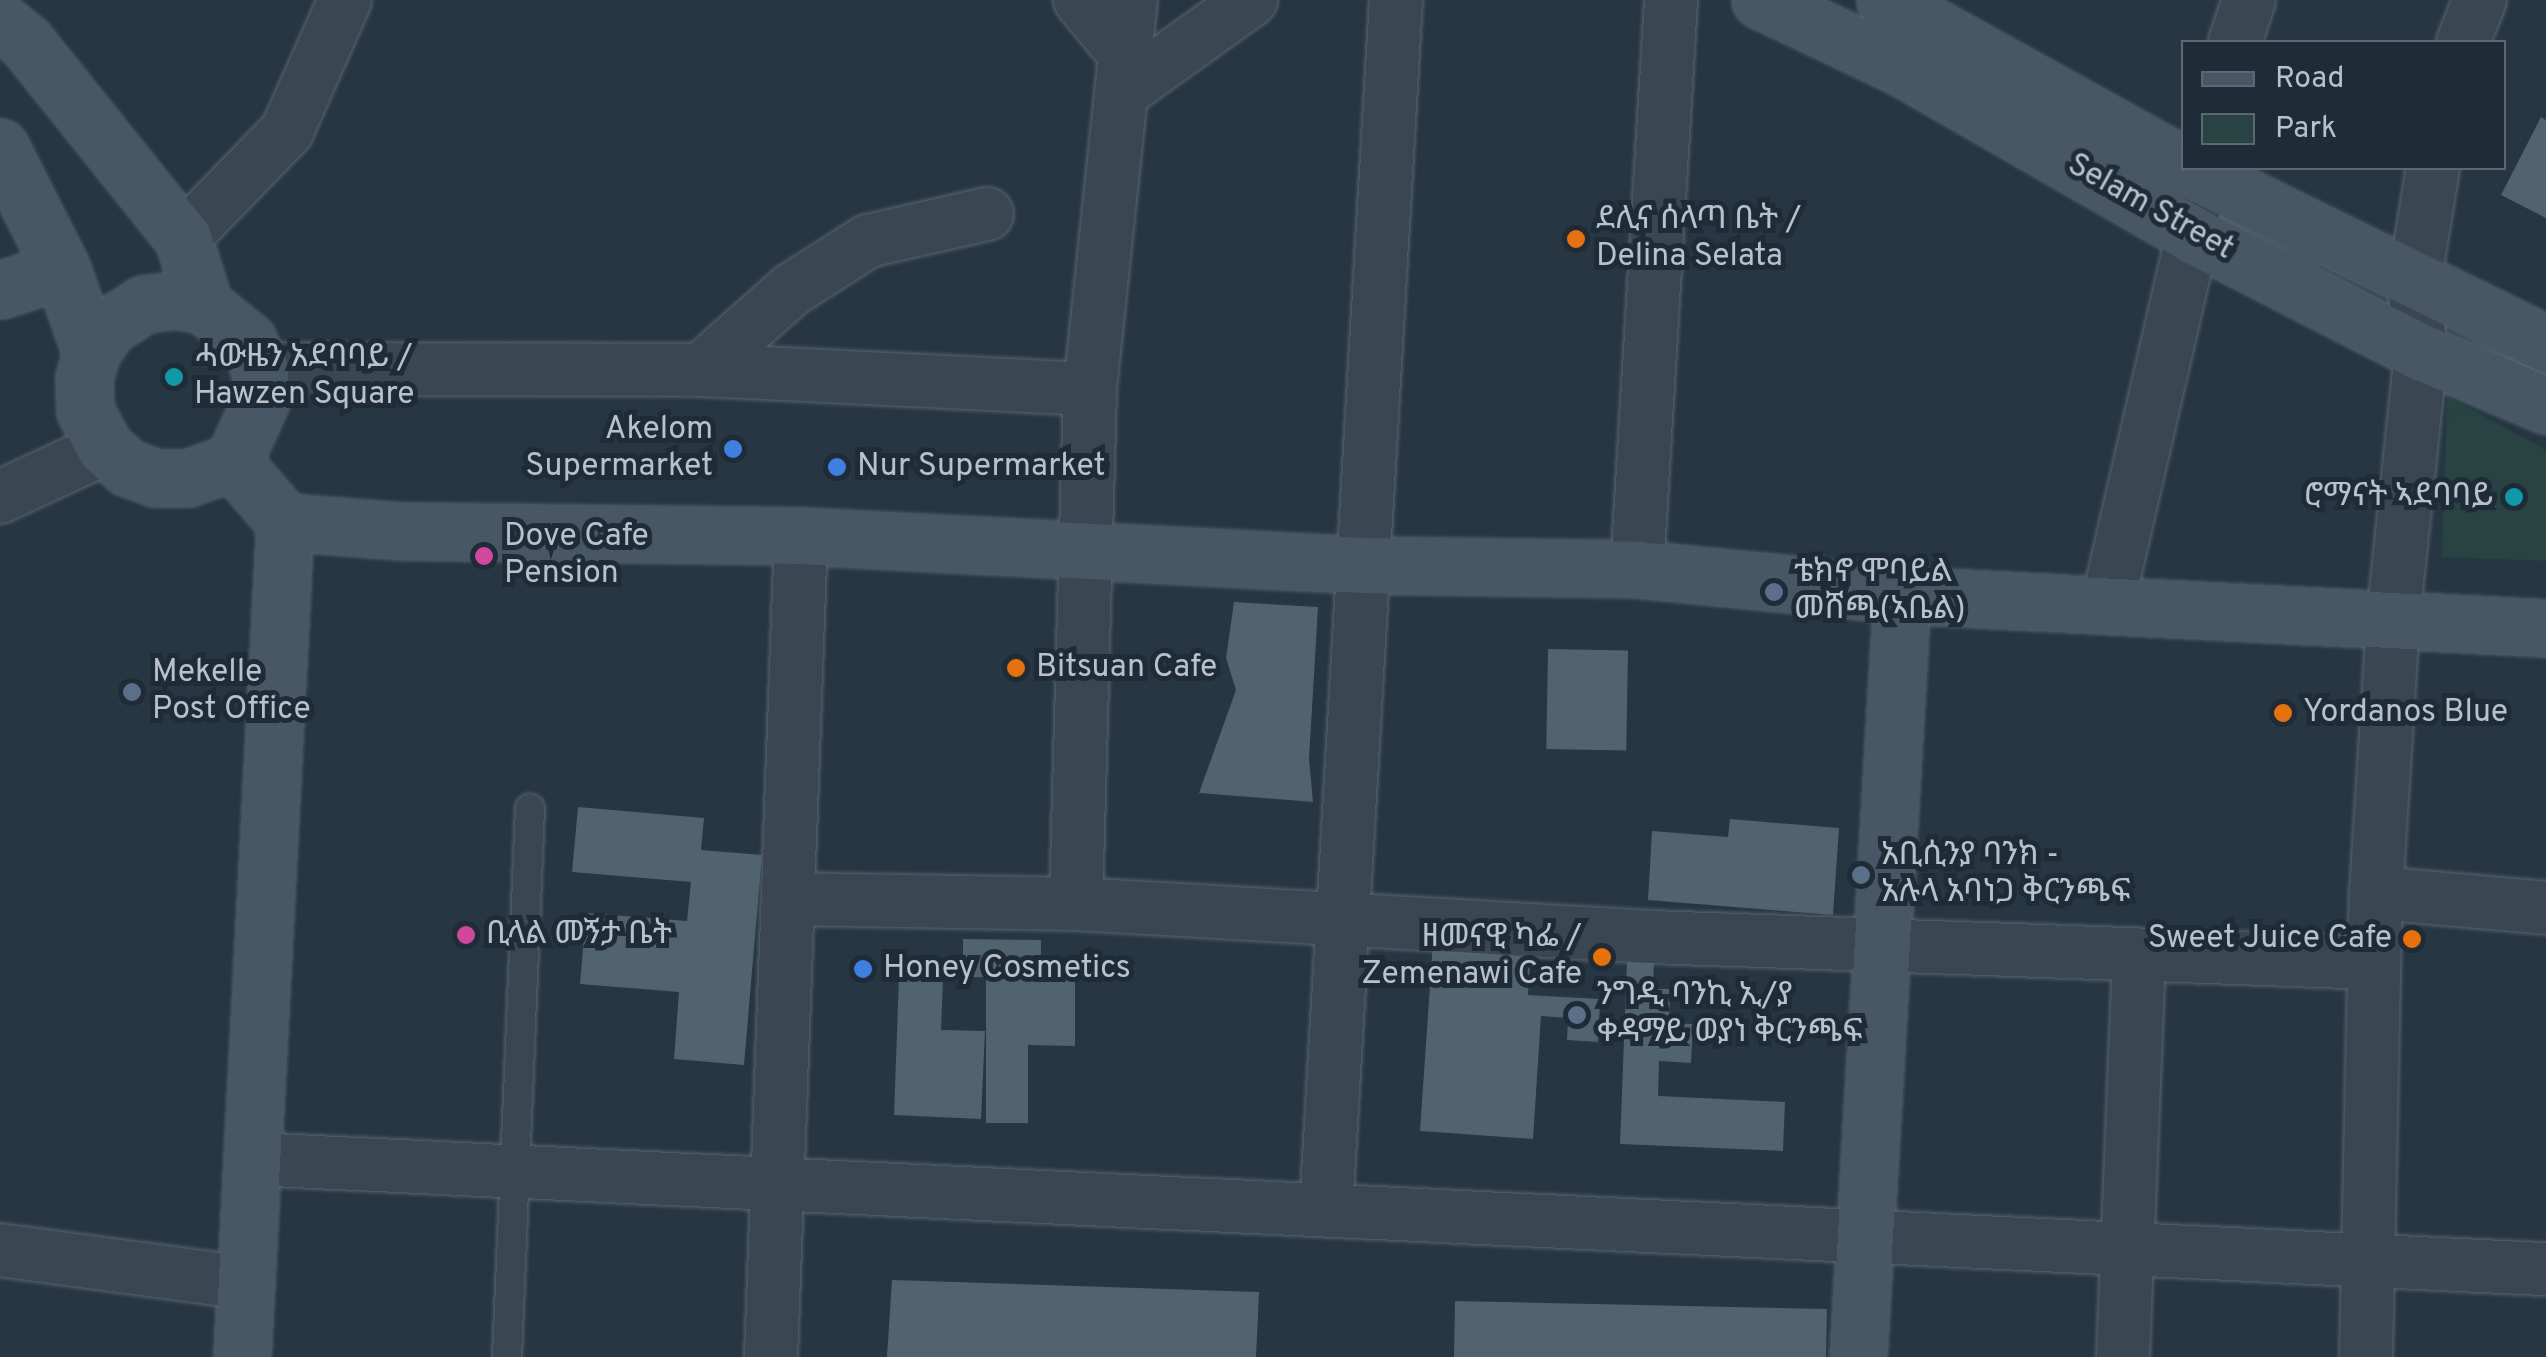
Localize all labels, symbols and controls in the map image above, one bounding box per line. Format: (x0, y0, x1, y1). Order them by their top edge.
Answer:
legend (2181, 40, 2506, 170)
text: Road (2275, 61, 2344, 98)
text: Park (2275, 111, 2337, 148)
street label: Selam Street (2060, 147, 2240, 269)
place label: ደሊና ሰላጣ ቤት / Delina Selata (1596, 202, 1801, 277)
marker: ደሊና ሰላጣ ቤት / Delina Selata (1565, 228, 1587, 250)
place label: ሓውዜን አደባባይ / Hawzen Square (194, 340, 414, 415)
marker: ሓውዜን አደባባይ / Hawzen Square (163, 366, 185, 388)
place label: Akelom Supermarket (525, 412, 713, 487)
marker: Akelom Supermarket (722, 438, 744, 460)
place label: Nur Supermarket (857, 448, 1106, 486)
marker: Nur Supermarket (826, 456, 848, 478)
place label: ሮማናት ኣደባባይ (2304, 478, 2494, 516)
marker: ሮማናት ኣደባባይ (2503, 486, 2525, 508)
place label: Dove Cafe Pension (504, 519, 649, 594)
marker: Dove Cafe Pension (473, 545, 495, 567)
place label: ቴክኖ ሞባይል መሸጫ(ኣቤል) (1794, 555, 1966, 630)
marker: ቴክኖ ሞባይል መሸጫ(ኣቤል) (1763, 581, 1785, 603)
place label: Bitsuan Cafe (1036, 649, 1217, 687)
place label: Mekelle Post Office (152, 655, 311, 730)
marker: Bitsuan Cafe (1005, 657, 1027, 679)
marker: Mekelle Post Office (121, 681, 143, 703)
place label: Yordanos Blue (2303, 694, 2508, 732)
marker: Yordanos Blue (2272, 702, 2294, 724)
place label: አቢሲንያ ባንክ - አሉላ አባነጋ ቅርንጫፍ (1881, 838, 2130, 913)
marker: አቢሲንያ ባንክ - አሉላ አባነጋ ቅርንጫፍ (1850, 864, 1872, 886)
place label: ቢላል መኝታ ቤት (486, 916, 672, 954)
place label: ዘመናዊ ካፌ / Zemenawi Cafe (1361, 920, 1582, 995)
place label: Sweet Juice Cafe (2148, 920, 2392, 958)
marker: ቢላል መኝታ ቤት (455, 924, 477, 946)
marker: Sweet Juice Cafe (2401, 928, 2423, 950)
marker: ዘመናዊ ካፌ / Zemenawi Cafe (1591, 946, 1613, 968)
place label: Honey Cosmetics (883, 950, 1131, 988)
marker: Honey Cosmetics (852, 958, 874, 980)
place label: ንግዲ ባንኪ ኢ/ያ ቀዳማይ ወያነ ቅርንጫፍ (1597, 978, 1862, 1053)
marker: ንግዲ ባንኪ ኢ/ያ ቀዳማይ ወያነ ቅርንጫፍ (1566, 1004, 1588, 1026)

